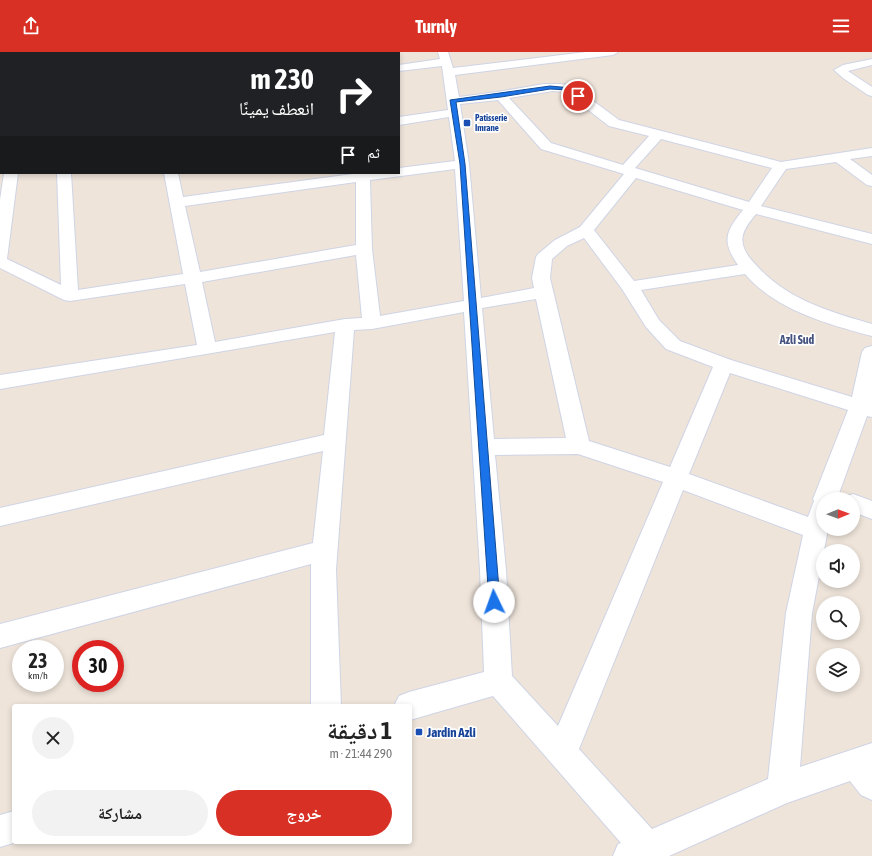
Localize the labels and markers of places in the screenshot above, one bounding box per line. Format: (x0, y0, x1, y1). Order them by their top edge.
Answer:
pin (561, 79, 595, 113)
place label: Patisserie Imrane (475, 113, 507, 133)
marker: Patisserie Imrane (462, 118, 472, 128)
place label: Jardin Azli (426, 725, 476, 740)
marker: Jardin Azli (414, 727, 424, 737)

